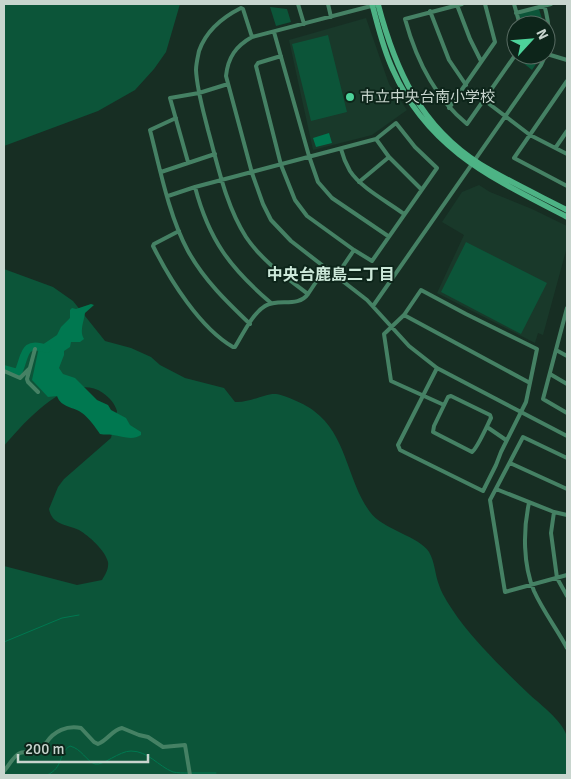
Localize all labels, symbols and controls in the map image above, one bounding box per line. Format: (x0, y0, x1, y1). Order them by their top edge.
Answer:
north arrow (506, 15, 556, 65)
text: N (532, 26, 552, 43)
place label: 市立中央台南小学校 (360, 88, 495, 106)
marker: 市立中央台南小学校 (344, 91, 356, 103)
district label: 中央台鹿島二丁目 (267, 265, 395, 285)
scale bar (18, 732, 148, 764)
text: 200 m (25, 740, 65, 758)

